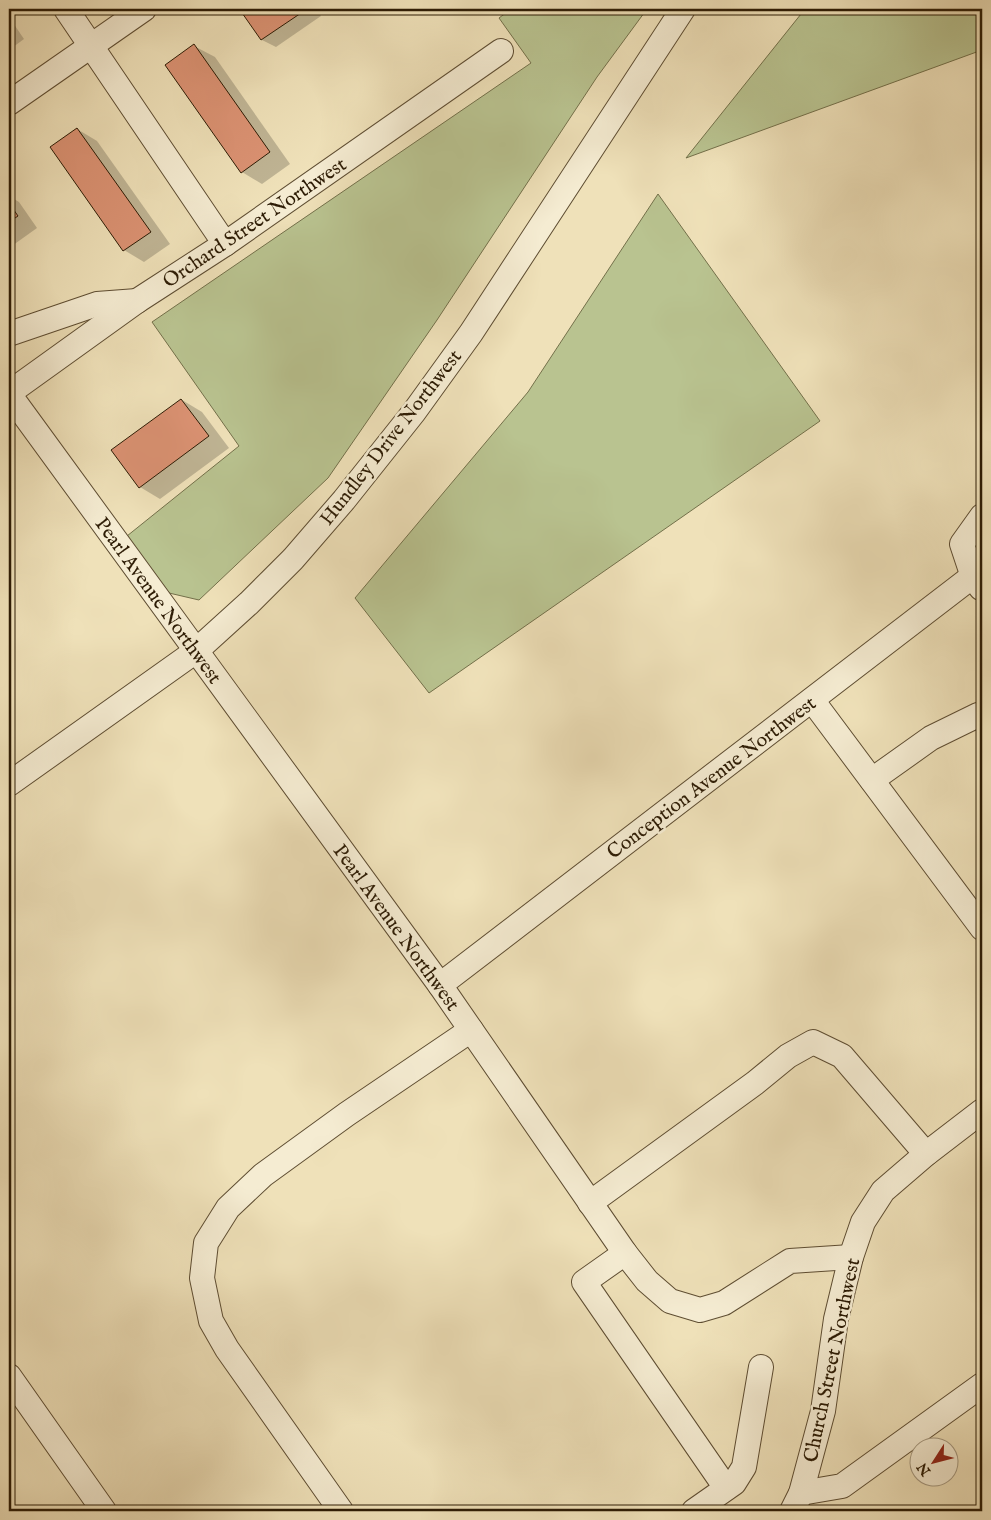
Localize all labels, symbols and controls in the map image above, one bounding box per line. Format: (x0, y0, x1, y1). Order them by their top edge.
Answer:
street label: Orchard Street Northwest (158, 152, 352, 294)
street label: Hundley Drive Northwest (315, 345, 468, 531)
street label: Pearl Avenue Northwest (89, 513, 227, 689)
street label: Conception Avenue Northwest (602, 691, 822, 865)
street label: Pearl Avenue Northwest (327, 840, 465, 1016)
street label: Church Street Northwest (799, 1256, 866, 1465)
north arrow (908, 1438, 958, 1488)
text: N (913, 1459, 936, 1480)

